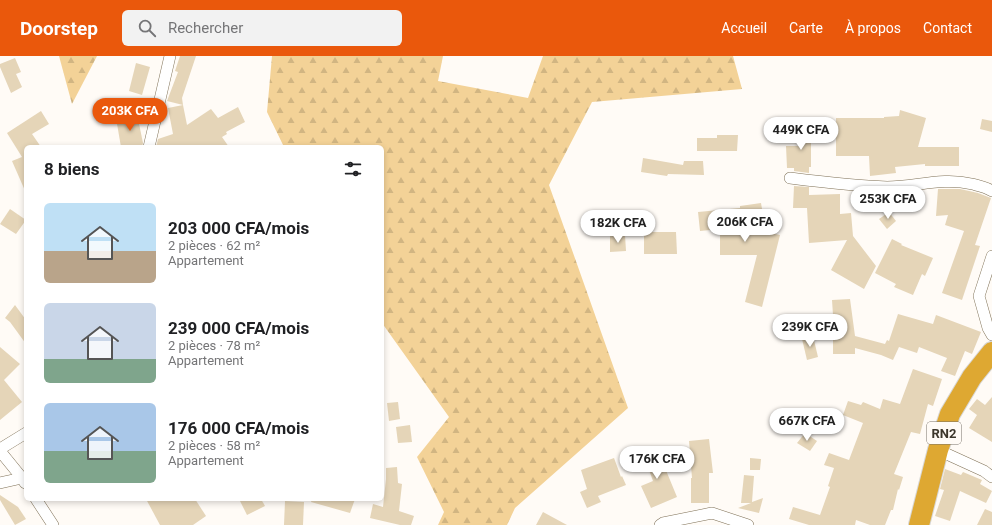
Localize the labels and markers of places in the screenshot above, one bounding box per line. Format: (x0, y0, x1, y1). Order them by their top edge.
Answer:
pin: 203K CFA (89, 98, 171, 132)
pin: 449K CFA (760, 117, 842, 151)
pin: 253K CFA (847, 186, 929, 220)
pin: 206K CFA (704, 209, 786, 243)
pin: 182K CFA (577, 210, 659, 244)
pin: 239K CFA (769, 314, 851, 348)
pin: 667K CFA (766, 408, 848, 442)
pin: 176K CFA (616, 446, 698, 480)

